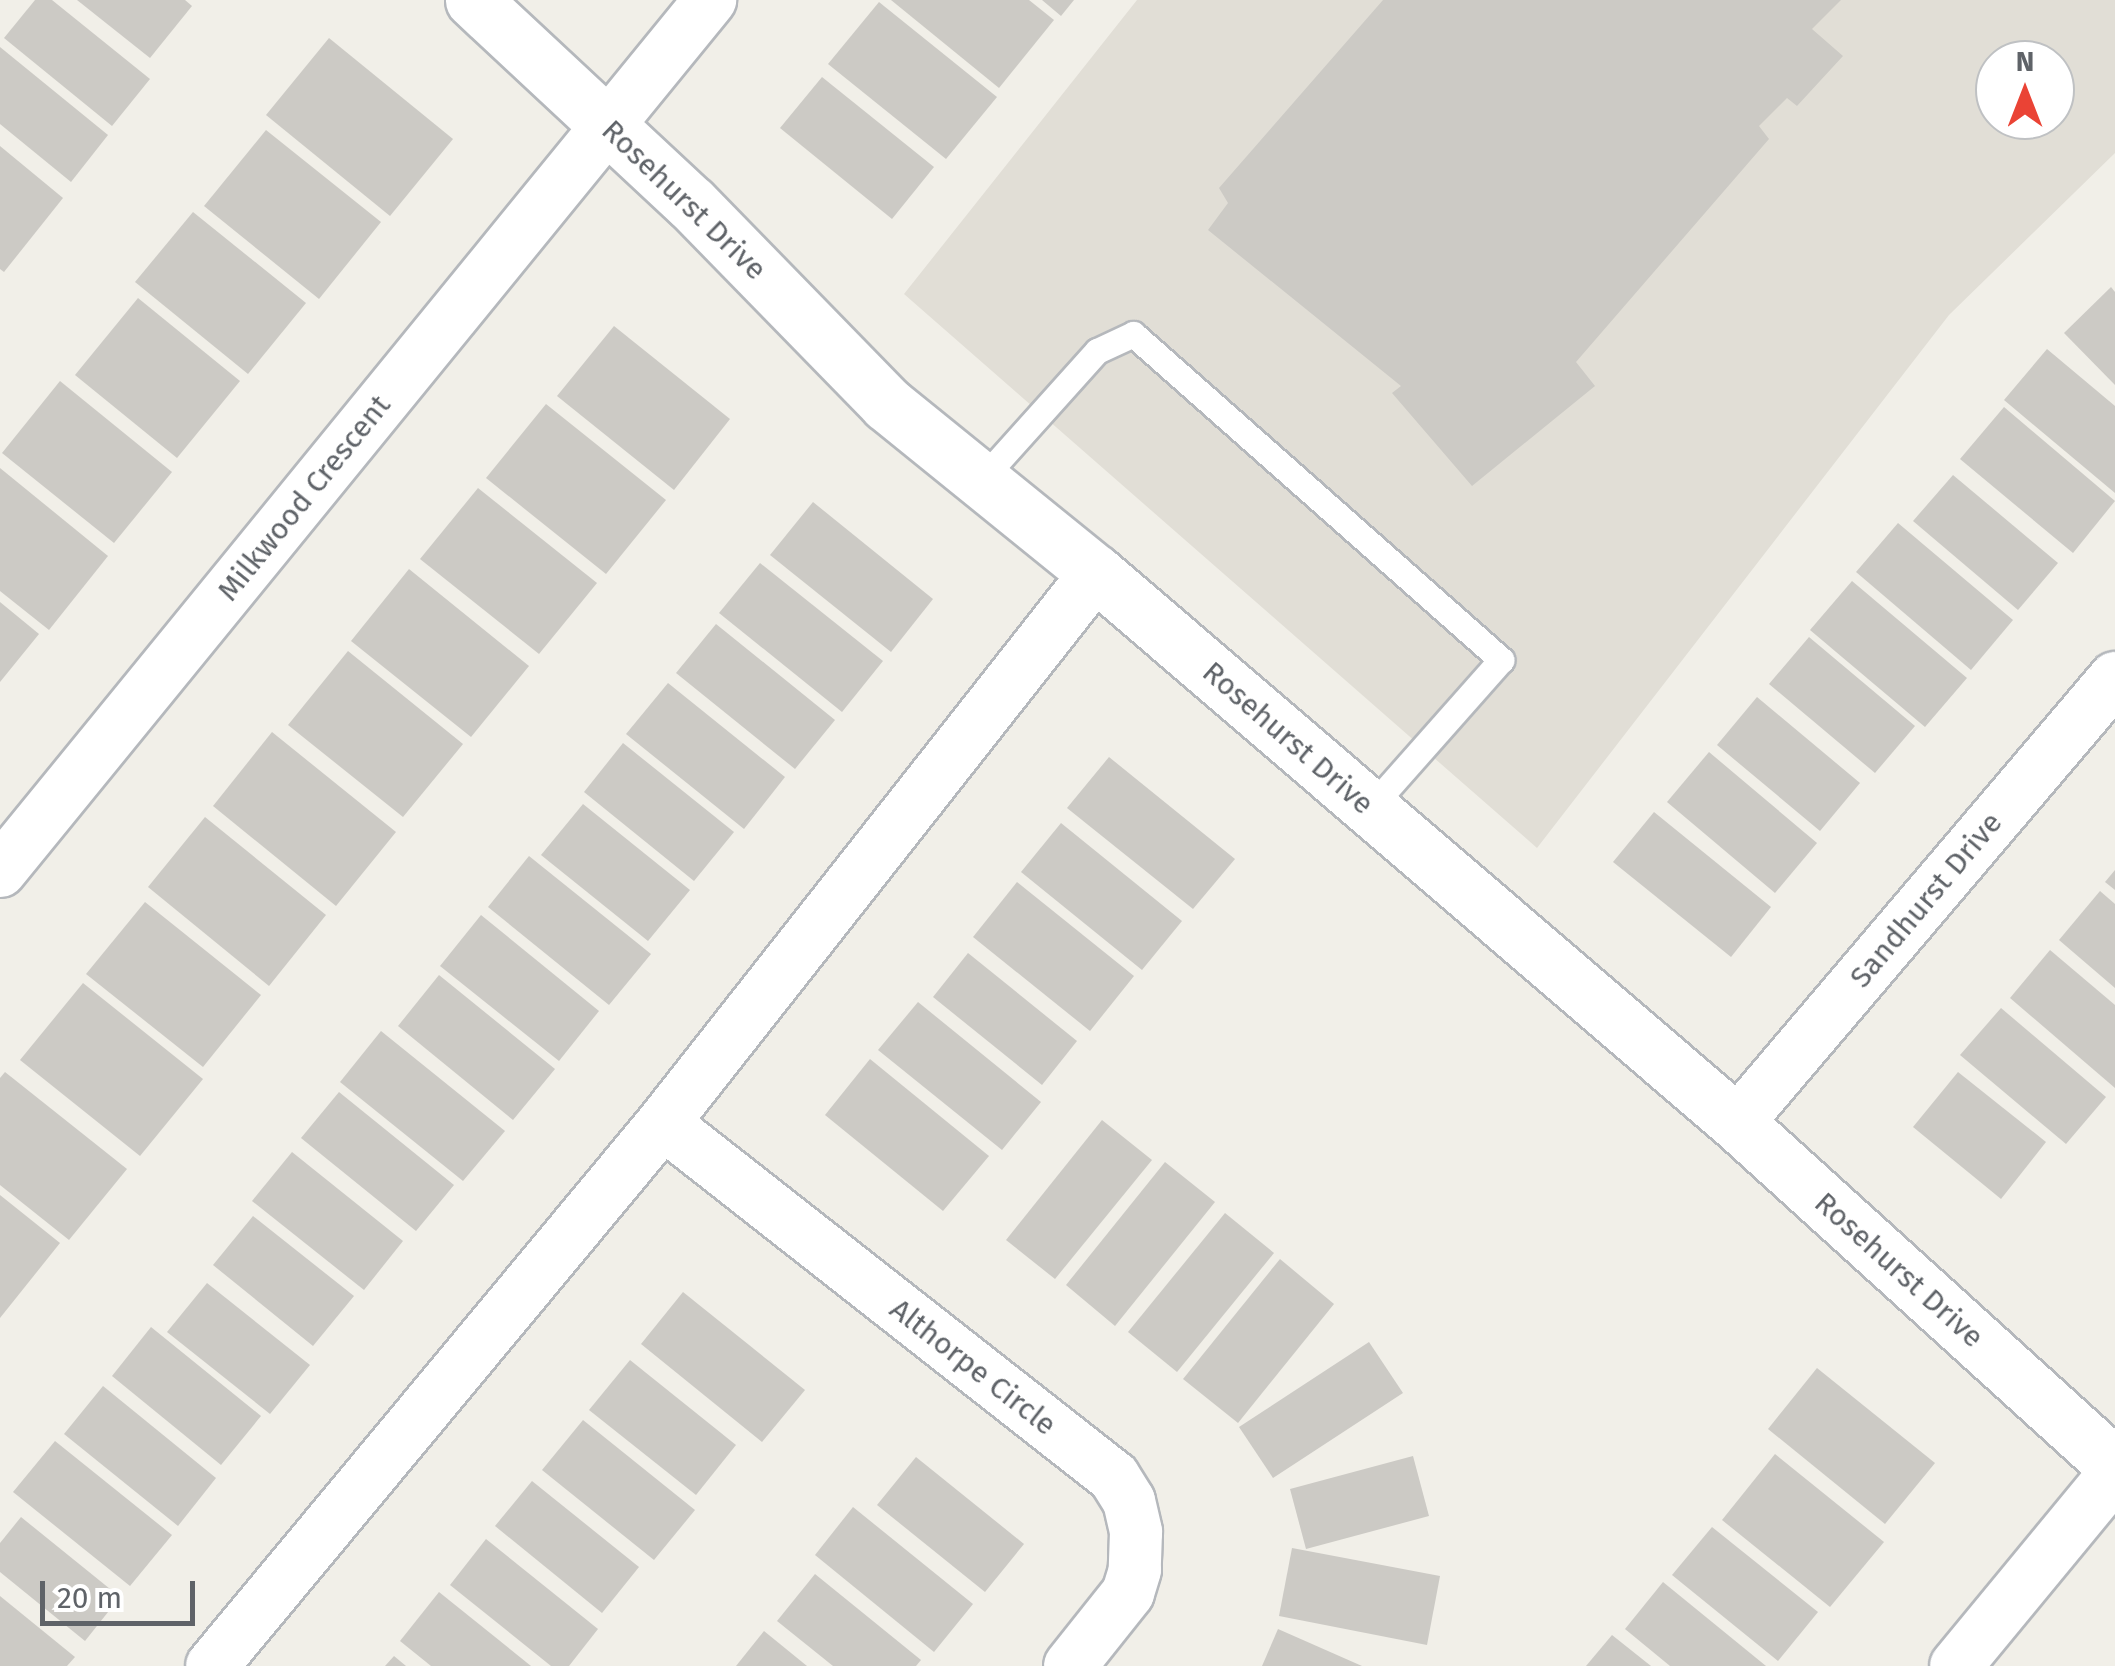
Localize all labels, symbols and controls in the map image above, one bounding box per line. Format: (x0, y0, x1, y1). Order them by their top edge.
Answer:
north arrow (1975, 40, 2075, 140)
text: N (2016, 45, 2034, 78)
street label: Rosehurst Drive (594, 112, 774, 288)
street label: Milkwood Crescent (210, 388, 398, 608)
street label: Rosehurst Drive (1195, 654, 1381, 822)
street label: Sandhurst Drive (1842, 805, 2010, 995)
street label: Rosehurst Drive (1807, 1185, 1991, 1355)
street label: Althorpe Circle (883, 1291, 1063, 1443)
scale bar (45, 1561, 200, 1623)
text: 20 m (57, 1580, 122, 1616)

